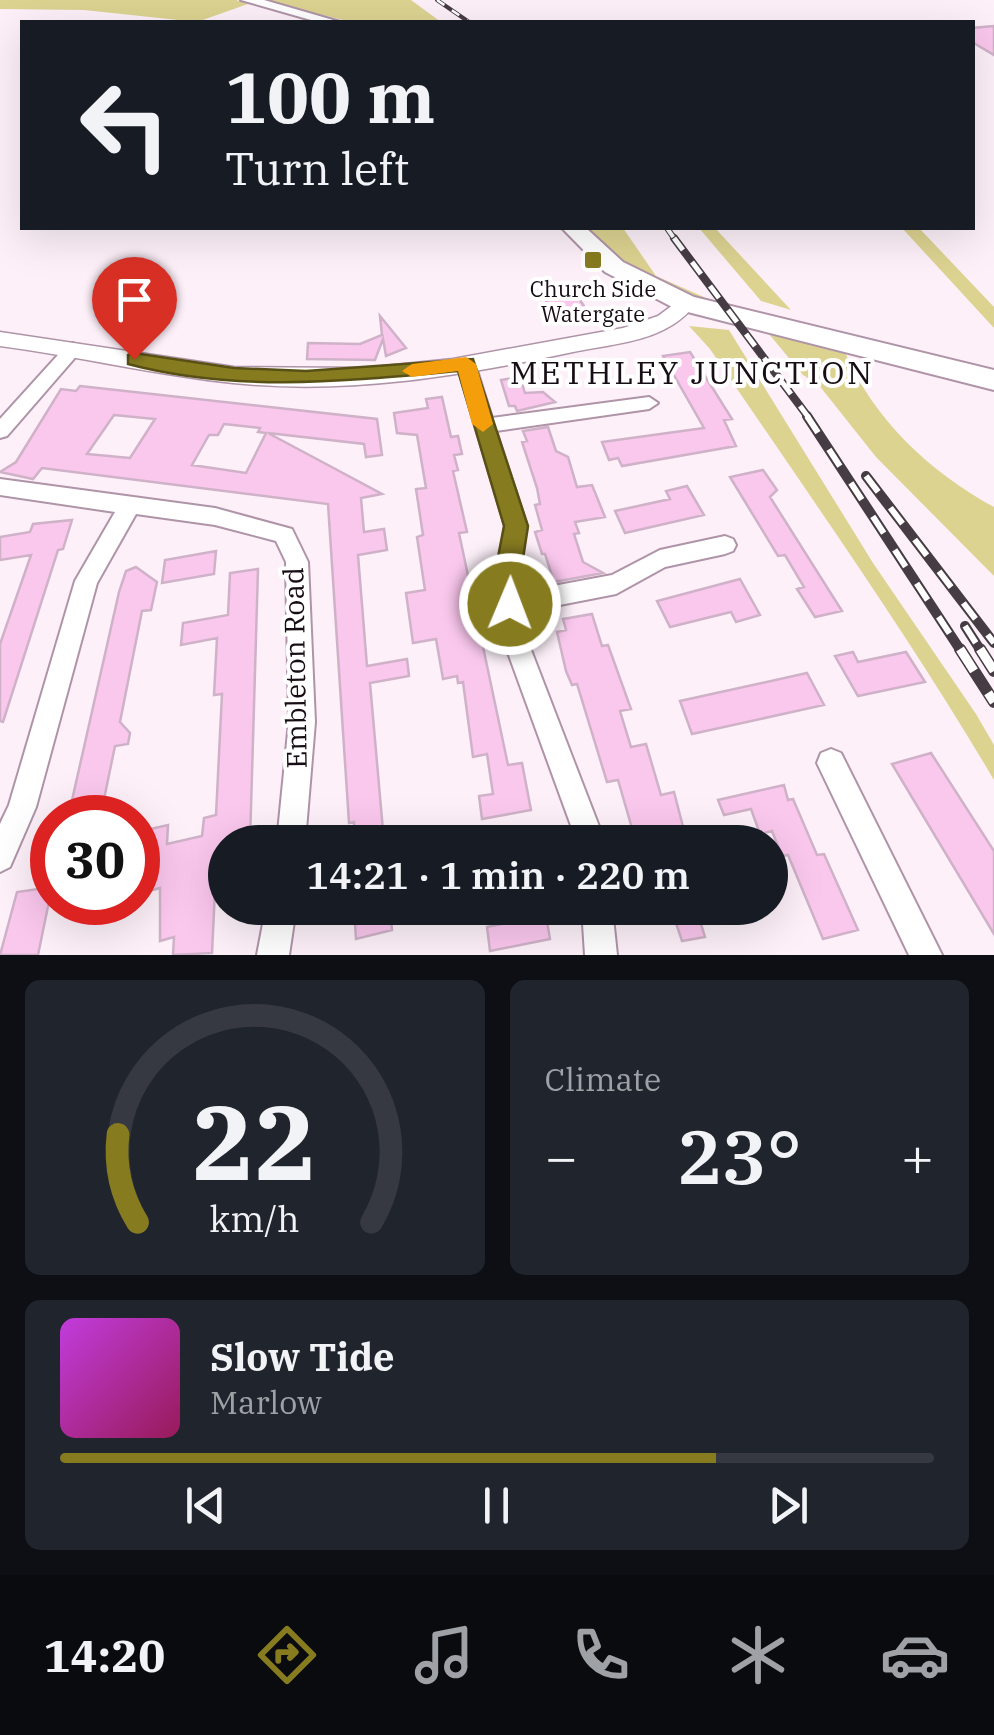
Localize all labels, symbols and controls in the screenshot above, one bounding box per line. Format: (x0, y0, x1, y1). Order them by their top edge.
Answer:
text: 100 m (225, 51, 435, 142)
icon: left (60, 60, 190, 190)
text: Turn left (225, 139, 409, 197)
marker: Church Side Watergate (582, 249, 604, 271)
pin (92, 257, 177, 360)
icon: arrive (107, 272, 162, 327)
place label: Church Side Watergate (530, 274, 656, 328)
district label: METHLEY JUNCTION (510, 351, 874, 393)
position arrow (458, 552, 562, 656)
street label: Embleton Road (274, 567, 315, 769)
speed limit sign: 30 (30, 795, 160, 925)
text: 14:21 · 1 min · 220 m (306, 850, 690, 899)
text: Climate (545, 1058, 661, 1100)
text: 22 (192, 1073, 317, 1209)
text: 23° (677, 1107, 802, 1205)
text: − (545, 1121, 578, 1192)
text: + (901, 1121, 934, 1192)
text: km/h (210, 1195, 300, 1242)
text: Slow Tide (210, 1332, 395, 1381)
text: Marlow (210, 1381, 322, 1423)
icon: previous (178, 1478, 233, 1533)
icon: pause (469, 1478, 524, 1533)
icon: next (761, 1478, 816, 1533)
icon: directions (252, 1620, 322, 1690)
icon: music (409, 1620, 479, 1690)
icon: phone (566, 1620, 636, 1690)
icon: climate (723, 1620, 793, 1690)
icon: car (880, 1620, 950, 1690)
text: 14:20 (44, 1626, 165, 1684)

